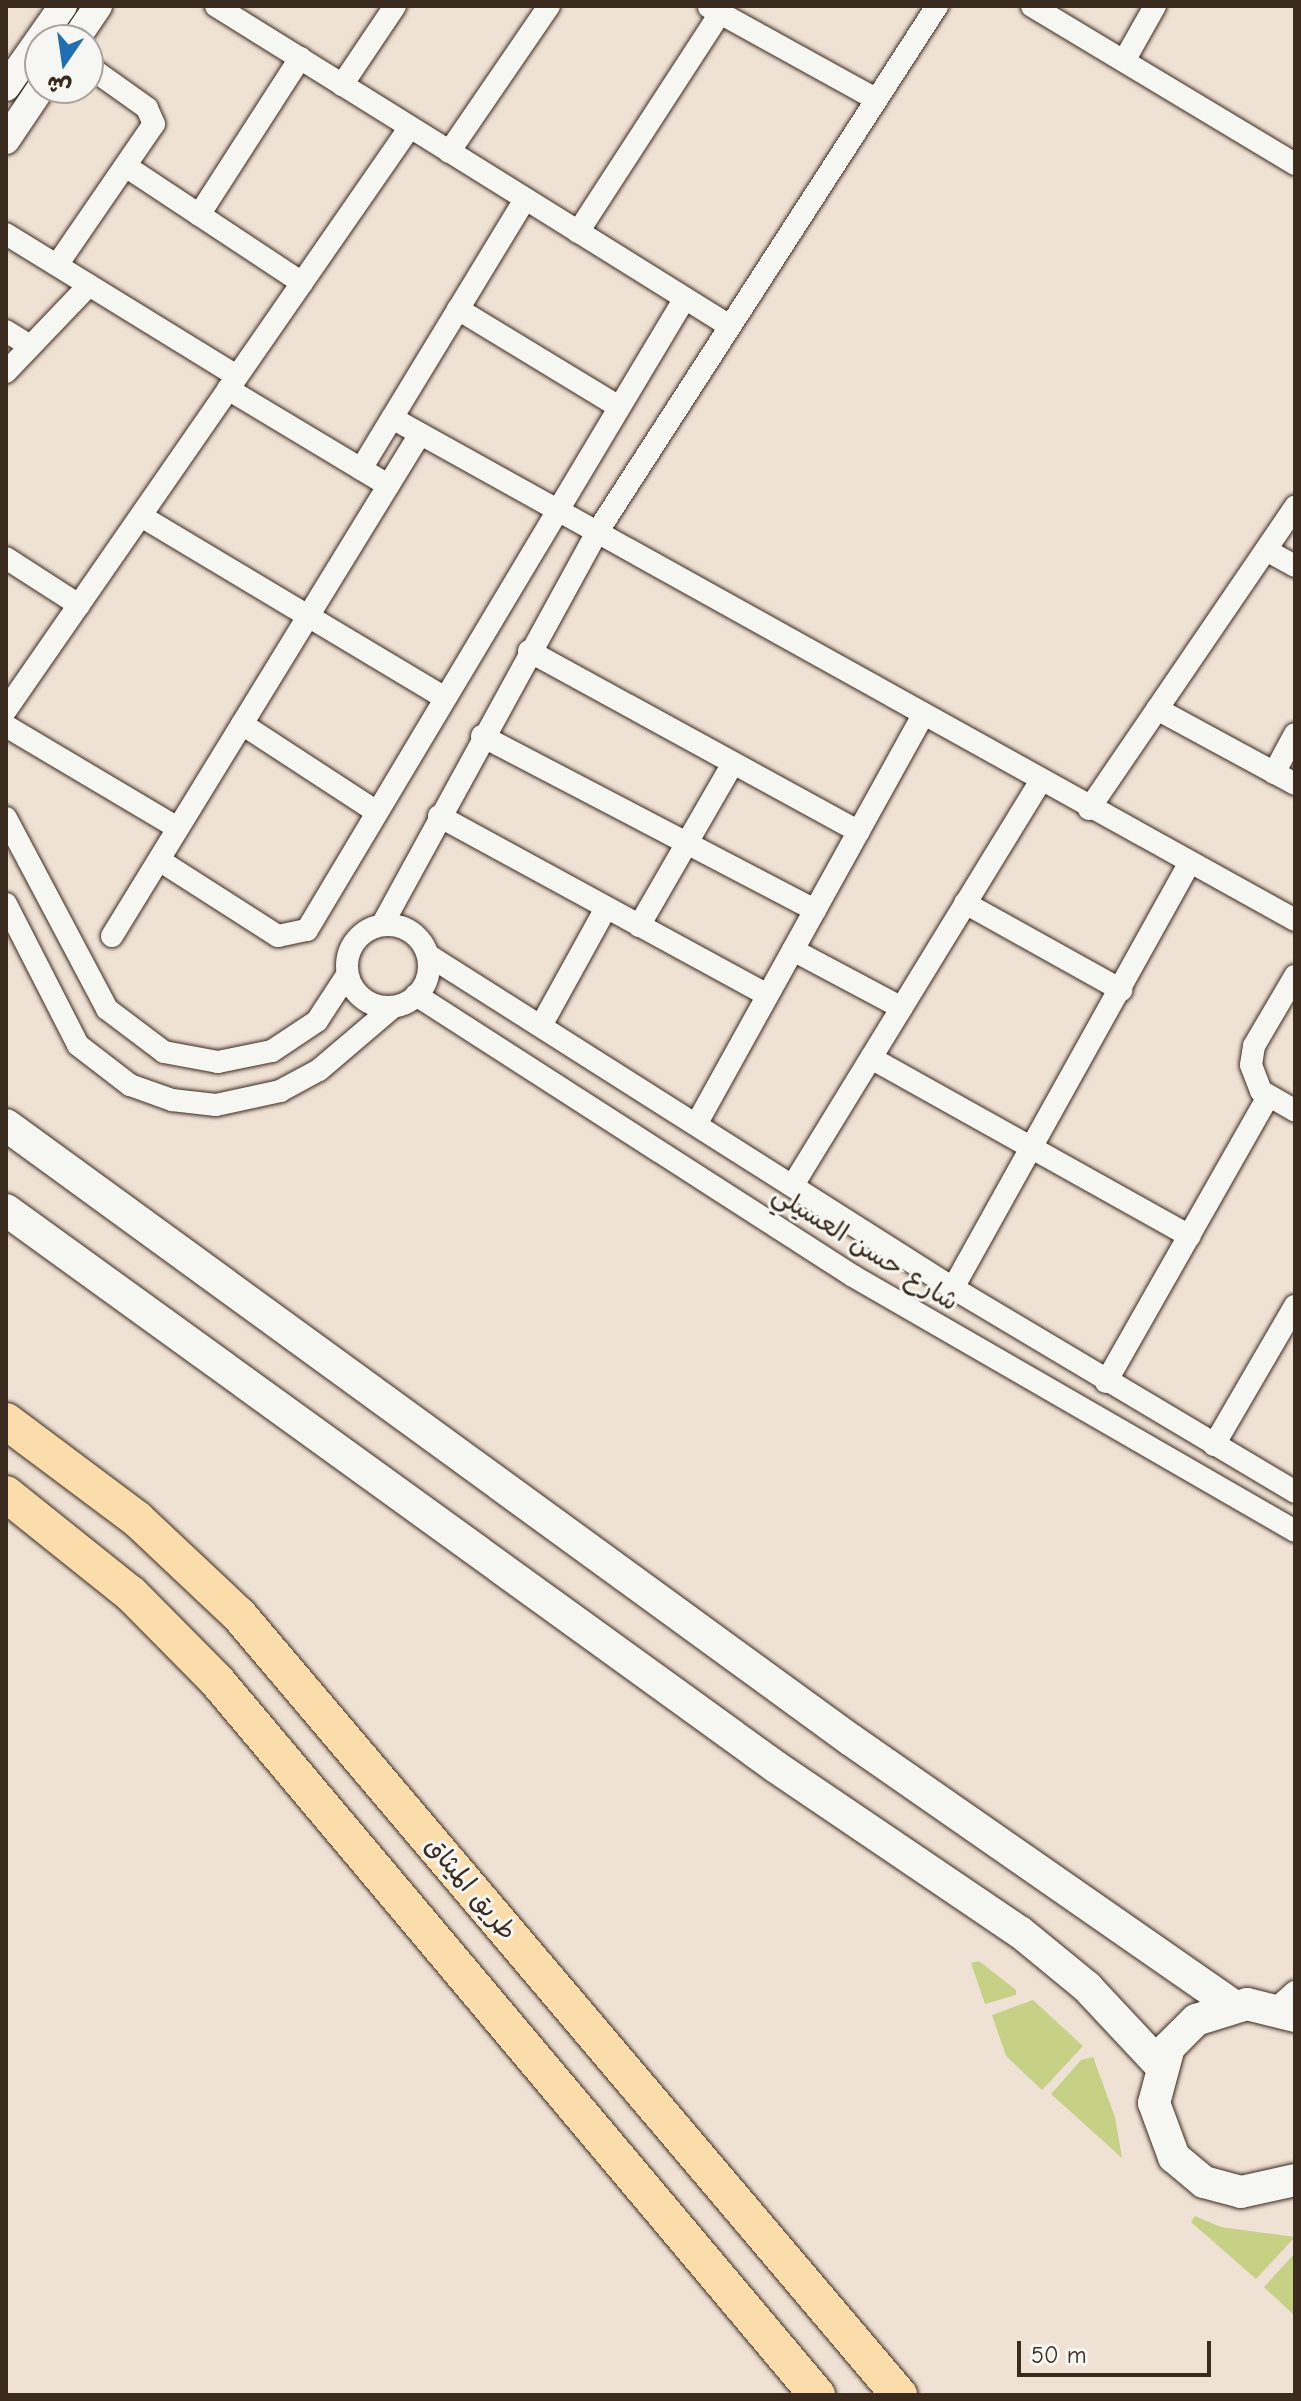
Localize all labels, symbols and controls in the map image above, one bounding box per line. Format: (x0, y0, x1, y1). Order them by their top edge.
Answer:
north arrow (24, 24, 104, 104)
text: ش (44, 70, 74, 101)
street label: شارع حسن العسيلي (766, 1179, 964, 1319)
street label: طريق الميثاق (418, 1831, 522, 1947)
scale bar (1021, 2325, 1215, 2375)
text: 50 m (1031, 2341, 1087, 2369)

